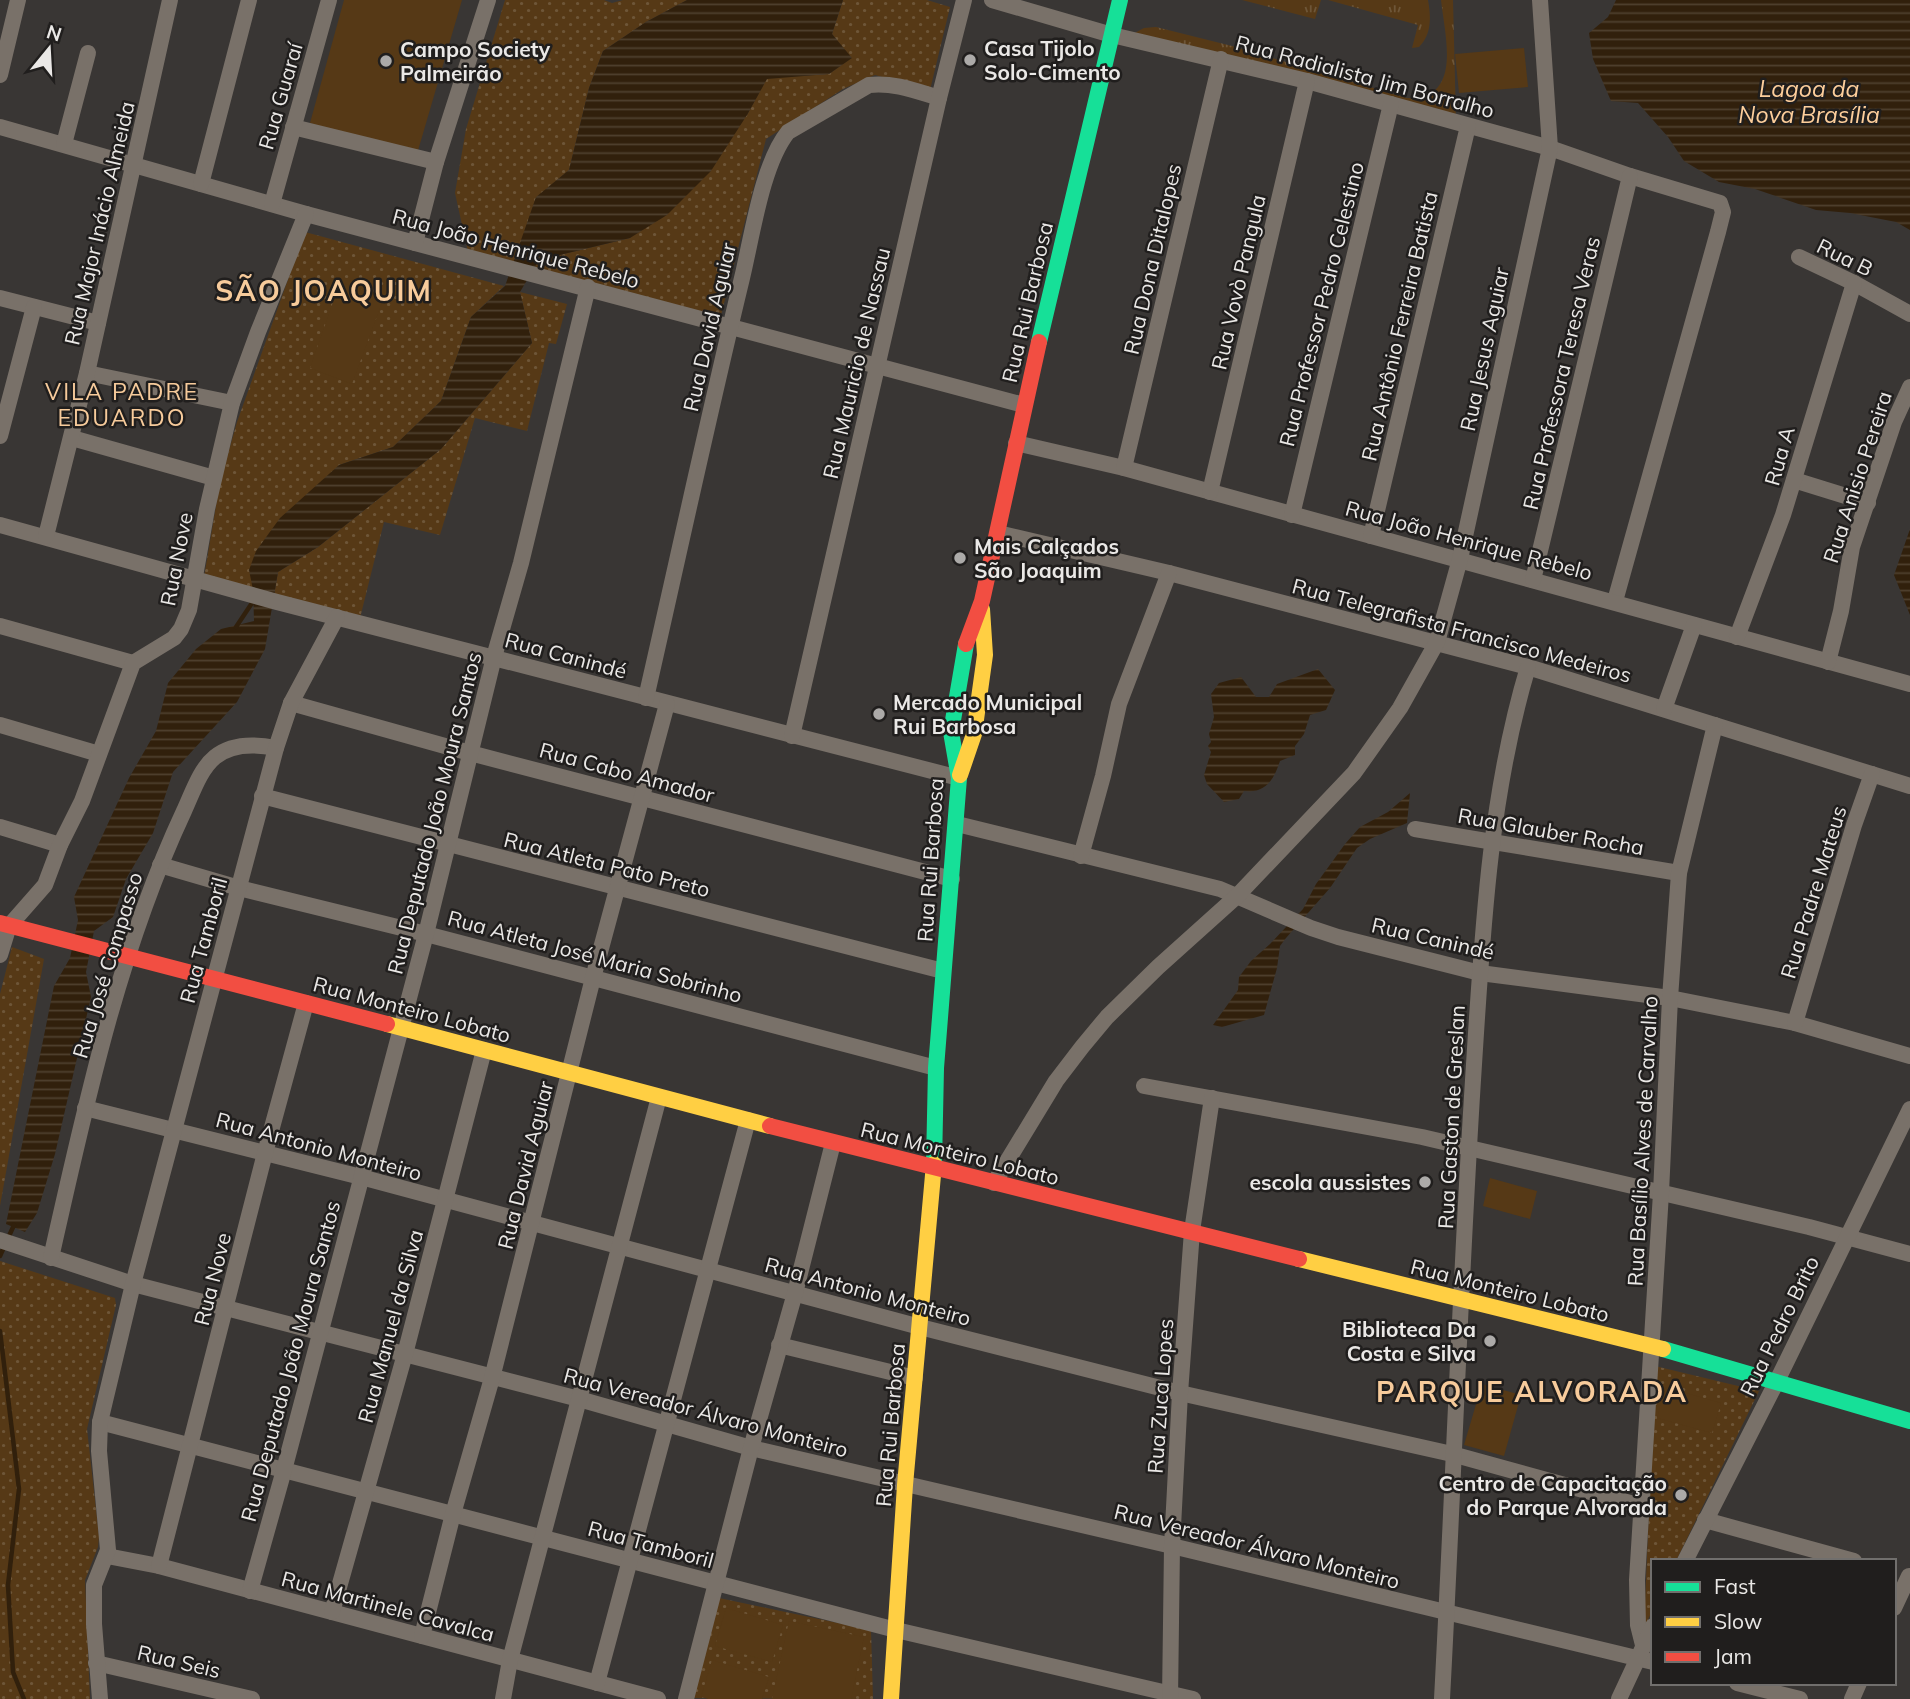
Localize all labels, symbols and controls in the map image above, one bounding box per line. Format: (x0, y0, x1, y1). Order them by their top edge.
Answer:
north arrow (14, 14, 84, 84)
text: N (44, 19, 65, 46)
street label: Rua Radialista Jim Borralho (1233, 29, 1497, 123)
place label: Casa Tijolo Solo-Cimento (984, 35, 1121, 85)
place label: Campo Society Palmeirão (400, 36, 551, 86)
street label: Rua Guaraí (252, 39, 308, 152)
marker: Casa Tijolo Solo-Cimento (962, 52, 978, 68)
marker: Campo Society Palmeirão (378, 53, 394, 69)
water label: Lagoa da Nova Brasília (1738, 74, 1880, 129)
street label: Rua Major Inácio Almeida (58, 99, 140, 347)
street label: Rua Professor Pedro Celestino (1273, 159, 1369, 449)
street label: Rua Dona Ditalopes (1117, 161, 1187, 357)
street label: Rua Antônio Ferreira Batista (1355, 189, 1443, 463)
street label: Rua Vovò Pangula (1205, 192, 1271, 372)
street label: Rua João Henrique Rebelo (390, 203, 642, 293)
street label: Rua Rui Barbosa (996, 219, 1058, 385)
street label: Rua B (1813, 232, 1877, 282)
street label: Rua Professora Teresa Veras (1517, 234, 1605, 512)
street label: Rua David Aguiar (677, 240, 741, 414)
street label: Rua Mauricio de Nassau (817, 245, 895, 481)
street label: Rua Jesus Aguiar (1454, 264, 1514, 433)
district label: SÃO JOAQUIM (215, 273, 433, 308)
district label: VILA PADRE EDUARDO (45, 377, 199, 432)
street label: Rua Anisio Pereira (1817, 388, 1897, 566)
street label: Rua A (1758, 423, 1800, 489)
street label: Rua João Henrique Rebelo (1343, 495, 1595, 585)
street label: Rua Nove (154, 510, 198, 608)
place label: Mais Calçados São Joaquim (974, 533, 1119, 583)
marker: Mais Calçados São Joaquim (952, 550, 968, 566)
street label: Rua Telegrafista Francisco Medeiros (1290, 572, 1634, 688)
street label: Rua Canindé (502, 626, 630, 684)
street label: Rua Deputado João Moura Santos (381, 649, 487, 977)
place label: Mercado Municipal Rui Barbosa (893, 689, 1082, 739)
marker: Mercado Municipal Rui Barbosa (871, 706, 887, 722)
street label: Rua Cabo Amador (537, 736, 718, 808)
street label: Rua Rui Barbosa (911, 777, 949, 943)
street label: Rua Glauber Rocha (1456, 802, 1646, 860)
street label: Rua Padre Mateus (1774, 802, 1852, 982)
street label: Rua Atleta Pato Preto (501, 826, 713, 902)
street label: Rua José Compasso (66, 869, 148, 1061)
street label: Rua Tamboril (174, 874, 232, 1006)
street label: Rua Atleta José Maria Sobrinho (445, 904, 745, 1008)
street label: Rua Canindé (1369, 911, 1497, 965)
street label: Rua Monteiro Lobato (310, 970, 514, 1048)
street label: Rua Basílio Alves de Carvalho (1621, 995, 1663, 1287)
street label: Rua Gaston de Greslan (1432, 1004, 1470, 1230)
street label: Rua David Aguiar (492, 1078, 559, 1252)
street label: Rua Antonio Monteiro (213, 1106, 425, 1186)
street label: Rua Monteiro Lobato (858, 1116, 1062, 1190)
place label: escola aussistes (1250, 1169, 1411, 1195)
marker: escola aussistes (1417, 1174, 1433, 1190)
street label: Rua Deputado João Moura Santos (235, 1198, 345, 1524)
street label: Rua Manuel da Silva (352, 1227, 428, 1425)
street label: Rua Nove (188, 1230, 236, 1328)
street label: Rua Antonio Monteiro (762, 1251, 974, 1331)
street label: Rua Pedro Brito (1734, 1252, 1824, 1400)
street label: Rua Monteiro Lobato (1408, 1253, 1612, 1327)
place label: Biblioteca Da Costa e Silva (1342, 1316, 1476, 1366)
street label: Rua Zuca Lopes (1142, 1318, 1178, 1474)
marker: Biblioteca Da Costa e Silva (1482, 1333, 1498, 1349)
street label: Rua Rui Barbosa (870, 1342, 910, 1508)
street label: Rua Vereador Álvaro Monteiro (561, 1362, 851, 1462)
district label: PARQUE ALVORADA (1376, 1374, 1688, 1409)
place label: Centro de Capacitação do Parque Alvorada (1439, 1470, 1667, 1520)
marker: Centro de Capacitação do Parque Alvorada (1673, 1487, 1689, 1503)
street label: Rua Vereador Álvaro Monteiro (1112, 1498, 1402, 1594)
street label: Rua Tamboril (585, 1515, 717, 1573)
legend (1651, 1559, 1896, 1685)
street label: Rua Martinele Cavalca (279, 1565, 497, 1647)
text: Fast (1714, 1573, 1756, 1599)
text: Slow (1714, 1608, 1762, 1634)
street label: Rua Seis (135, 1639, 223, 1683)
text: Jam (1714, 1643, 1752, 1669)

